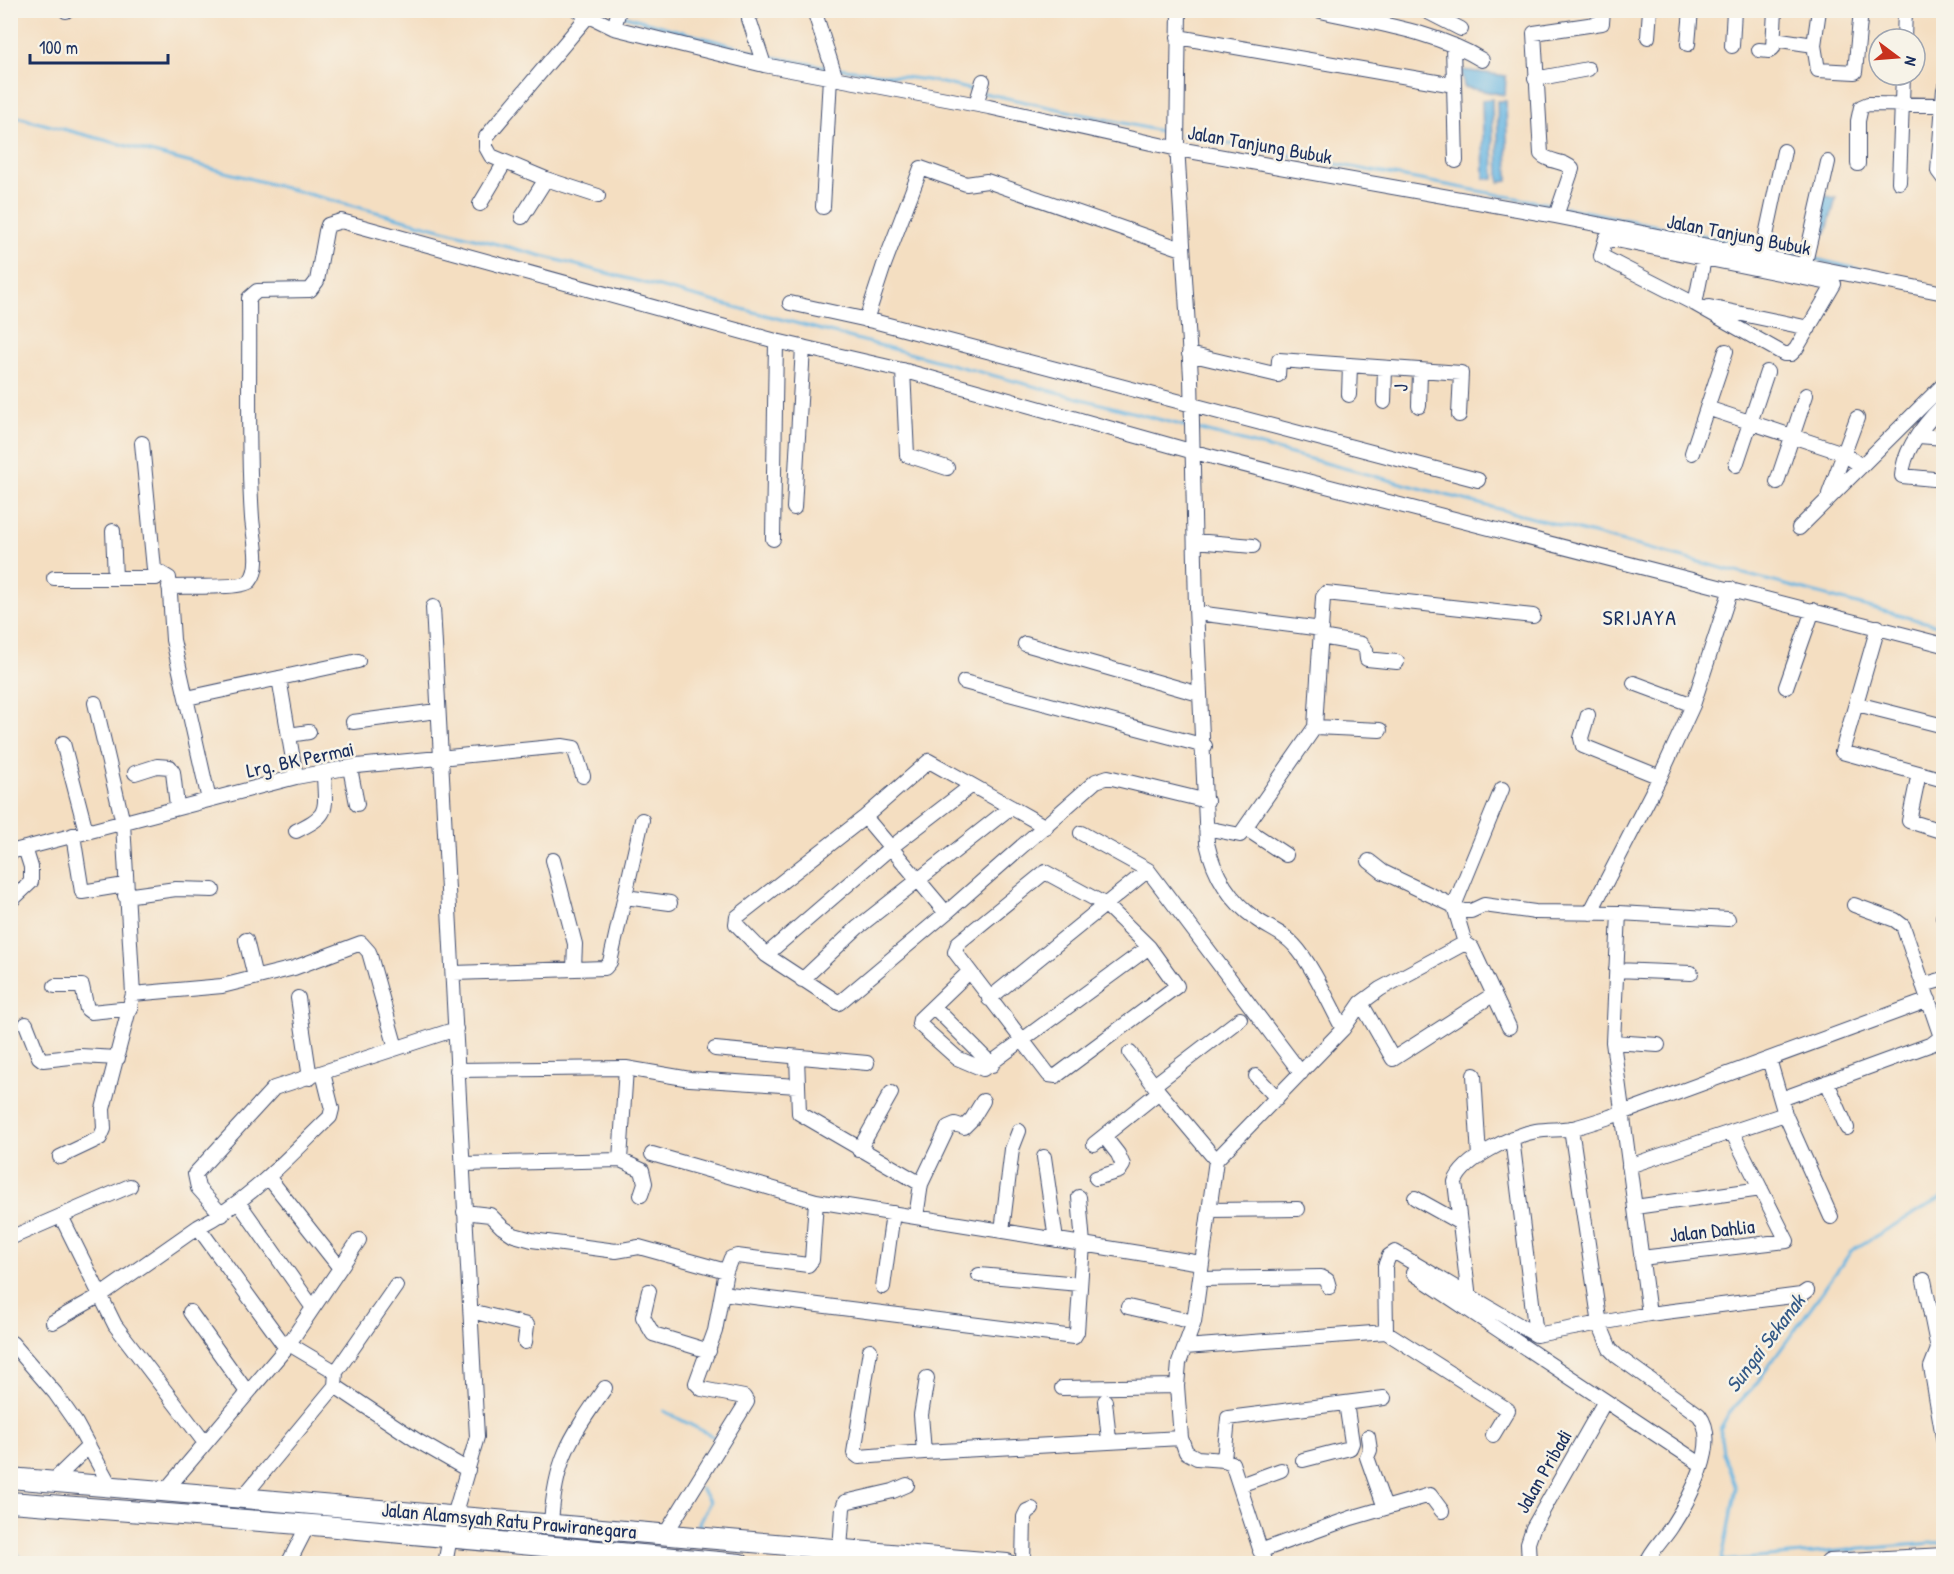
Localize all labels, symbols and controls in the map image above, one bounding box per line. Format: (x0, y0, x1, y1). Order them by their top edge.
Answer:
scale bar (30, 27, 168, 65)
north arrow (1867, 27, 1927, 87)
text: 100 m (39, 35, 78, 60)
text: N (1900, 54, 1923, 69)
street label: Jalan Tanjung Bubuk (1186, 118, 1334, 170)
street label: Jalan Tanjung Bubuk (1665, 207, 1813, 261)
street label: J (1386, 384, 1414, 392)
district label: SRIJAYA (1602, 602, 1678, 632)
street label: Lrg. BK Permai (244, 734, 356, 784)
street label: Jalan Dahlia (1668, 1212, 1756, 1248)
water label: Sungai Sekanak (1719, 1286, 1813, 1398)
street label: Jalan Pribadi (1508, 1424, 1578, 1518)
street label: Jalan Alamsyah Ratu Prawiranegara (380, 1495, 638, 1545)

